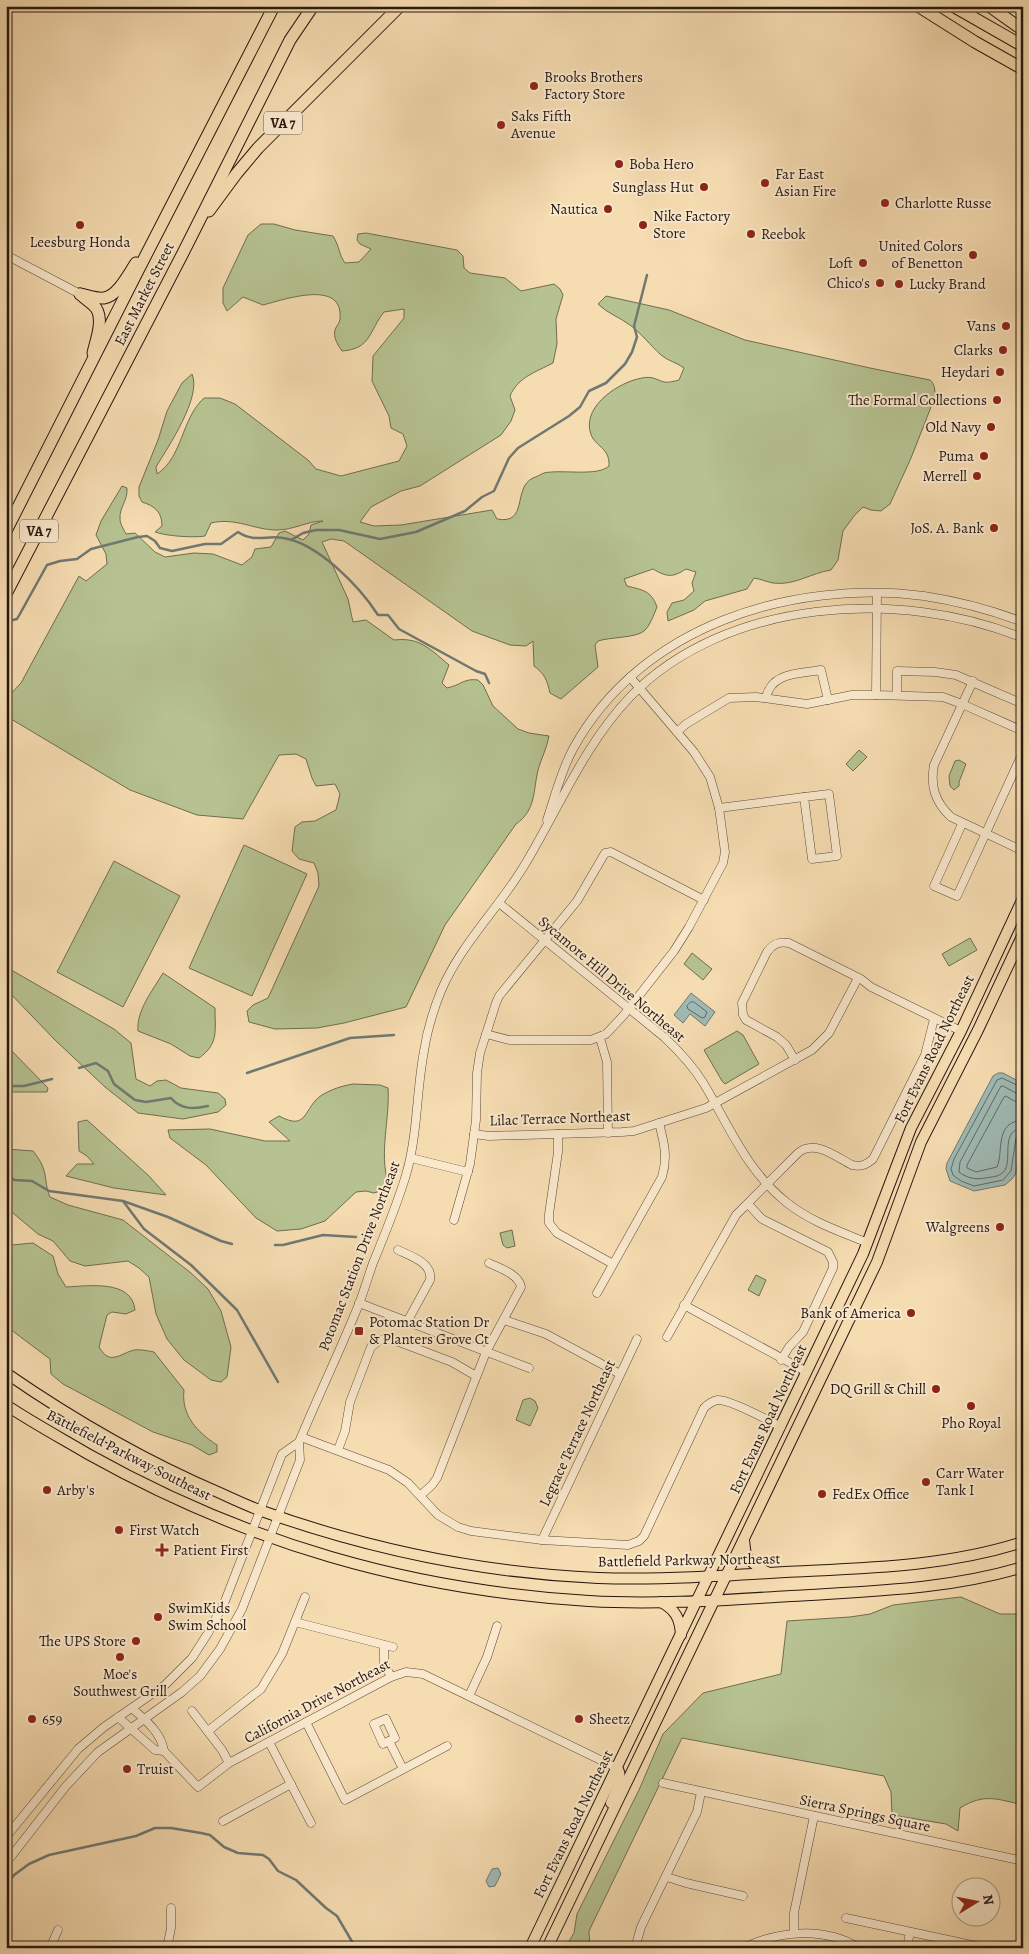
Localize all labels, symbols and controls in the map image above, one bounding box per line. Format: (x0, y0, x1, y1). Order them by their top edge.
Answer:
place label: Brooks Brothers Factory Store (544, 67, 643, 104)
marker: Brooks Brothers Factory Store (528, 80, 540, 92)
place label: Saks Fifth Avenue (510, 106, 571, 143)
road number: VA 7 (264, 112, 302, 134)
marker: Saks Fifth Avenue (495, 119, 507, 131)
place label: Boba Hero (629, 154, 694, 174)
marker: Boba Hero (613, 158, 625, 170)
place label: Far East Asian Fire (774, 164, 836, 201)
place label: Sunglass Hut (612, 177, 694, 197)
marker: Far East Asian Fire (759, 177, 771, 189)
marker: Sunglass Hut (698, 181, 710, 193)
place label: Charlotte Russe (895, 193, 992, 213)
marker: Charlotte Russe (879, 197, 891, 209)
place label: Nautica (550, 199, 598, 219)
marker: Nautica (602, 203, 614, 215)
place label: Nike Factory Store (653, 206, 730, 243)
marker: Leesburg Honda (74, 219, 86, 231)
marker: Nike Factory Store (637, 219, 649, 231)
place label: Reebok (761, 224, 806, 244)
marker: Reebok (745, 228, 757, 240)
place label: Leesburg Honda (30, 232, 130, 252)
place label: United Colors of Benetton (878, 236, 963, 273)
street label: East Market Street (109, 239, 179, 349)
marker: United Colors of Benetton (967, 249, 979, 261)
place label: Loft (828, 253, 853, 273)
marker: Loft (857, 257, 869, 269)
place label: Chico's (827, 273, 870, 293)
place label: Lucky Brand (909, 274, 987, 294)
marker: Chico's (874, 277, 886, 289)
marker: Lucky Brand (893, 278, 905, 290)
place label: Vans (966, 316, 996, 336)
marker: Vans (1000, 320, 1012, 332)
place label: Clarks (954, 340, 993, 360)
marker: Clarks (997, 344, 1009, 356)
place label: Heydari (941, 362, 990, 382)
marker: Heydari (994, 366, 1006, 378)
place label: The Formal Collections (848, 390, 987, 410)
marker: The Formal Collections (991, 394, 1003, 406)
place label: Old Navy (925, 417, 981, 437)
marker: Old Navy (985, 421, 997, 433)
place label: Puma (938, 446, 974, 466)
marker: Puma (978, 450, 990, 462)
place label: Merrell (922, 466, 967, 486)
marker: Merrell (971, 470, 983, 482)
place label: JoS. A. Bank (910, 518, 985, 538)
road number: VA 7 (20, 520, 58, 542)
marker: JoS. A. Bank (988, 522, 1000, 534)
street label: Sycamore Hill Drive Northeast (534, 911, 690, 1047)
street label: Fort Evans Road Northeast (889, 971, 979, 1127)
street label: Lilac Terrace Northeast (489, 1106, 631, 1130)
street label: Potomac Station Drive Northeast (313, 1158, 405, 1354)
place label: Walgreens (925, 1217, 990, 1237)
marker: Walgreens (994, 1221, 1006, 1233)
place label: Bank of America (800, 1303, 901, 1323)
marker: Bank of America (905, 1307, 917, 1319)
place label: Potomac Station Dr & Planters Grove Ct (369, 1312, 490, 1349)
marker: Potomac Station Dr & Planters Grove Ct (353, 1325, 365, 1337)
street label: Fort Evans Road Northeast (725, 1341, 811, 1497)
street label: Legrace Terrace Northeast (534, 1356, 620, 1510)
place label: DQ Grill & Chill (830, 1379, 926, 1399)
marker: DQ Grill & Chill (930, 1383, 942, 1395)
marker: Pho Royal (965, 1400, 977, 1412)
street label: Battlefield Parkway Southeast (43, 1405, 215, 1505)
place label: Pho Royal (941, 1413, 1001, 1433)
place label: Carr Water Tank I (936, 1463, 1004, 1500)
marker: Carr Water Tank I (920, 1476, 932, 1488)
place label: Arby's (56, 1480, 95, 1500)
marker: Arby's (41, 1484, 53, 1496)
place label: FedEx Office (832, 1484, 910, 1504)
marker: FedEx Office (816, 1488, 828, 1500)
place label: First Watch (129, 1520, 199, 1540)
marker: First Watch (113, 1524, 125, 1536)
place label: Patient First (173, 1540, 248, 1560)
marker: Patient First (155, 1543, 169, 1557)
street label: Battlefield Parkway Northeast (598, 1548, 781, 1572)
place label: SwimKids Swim School (168, 1598, 247, 1635)
marker: SwimKids Swim School (152, 1611, 164, 1623)
place label: The UPS Store (39, 1631, 126, 1651)
marker: The UPS Store (130, 1635, 142, 1647)
marker: Moe's Southwest Grill (114, 1651, 126, 1663)
street label: California Drive Northeast (241, 1654, 394, 1748)
place label: Moe's Southwest Grill (73, 1664, 167, 1701)
place label: 659 (42, 1709, 62, 1729)
place label: Sheetz (589, 1709, 630, 1729)
marker: 659 (26, 1713, 38, 1725)
marker: Sheetz (573, 1713, 585, 1725)
street label: Fort Evans Road Northeast (528, 1746, 618, 1902)
place label: Truist (137, 1759, 174, 1779)
marker: Truist (121, 1763, 133, 1775)
street label: Sierra Springs Square (798, 1789, 933, 1837)
north arrow (952, 1876, 1002, 1926)
text: N (978, 1893, 999, 1907)

